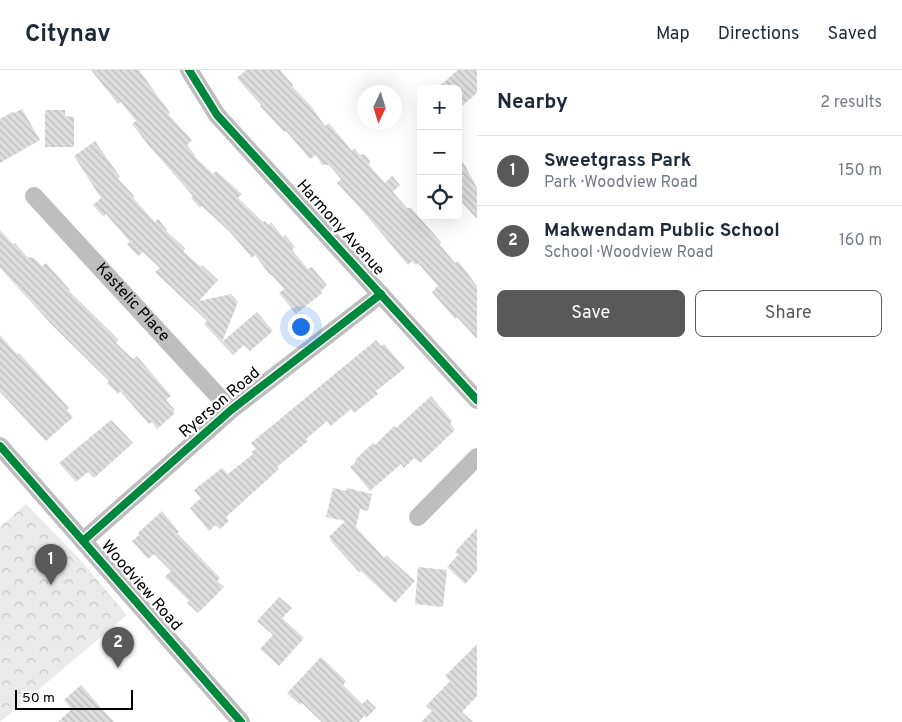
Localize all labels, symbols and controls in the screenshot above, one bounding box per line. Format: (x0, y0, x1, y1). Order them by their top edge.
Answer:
text: Citynav (25, 20, 111, 50)
text: Map (656, 23, 690, 46)
text: Directions (718, 23, 800, 46)
text: Saved (828, 23, 877, 46)
north arrow (357, 85, 402, 130)
map controls (417, 85, 462, 220)
button: + (417, 85, 462, 130)
text: Nearby (497, 89, 568, 116)
text: 2 results (820, 93, 882, 113)
button: − (417, 130, 462, 175)
text: Sweetgrass Park (544, 149, 691, 173)
text: 1 (510, 161, 516, 181)
text: 150 m (839, 161, 882, 181)
text: Park · Woodview Road (544, 173, 698, 193)
button: locate (417, 175, 462, 220)
street label: Harmony Avenue (292, 176, 388, 280)
text: Makwendam Public School (544, 219, 780, 243)
text: 2 (508, 231, 518, 251)
text: 160 m (839, 231, 882, 251)
text: School · Woodview Road (544, 243, 713, 263)
street label: Kastelic Place (91, 259, 174, 346)
button: Save (497, 290, 685, 337)
button: Share (695, 290, 882, 337)
your location (288, 314, 314, 340)
street label: Ryerson Road (175, 363, 265, 443)
street label: Woodview Road (96, 537, 186, 635)
pin: 1 (35, 544, 67, 585)
pin: 2 (102, 627, 134, 668)
scale bar (15, 687, 132, 710)
text: 50 m (22, 690, 55, 707)

